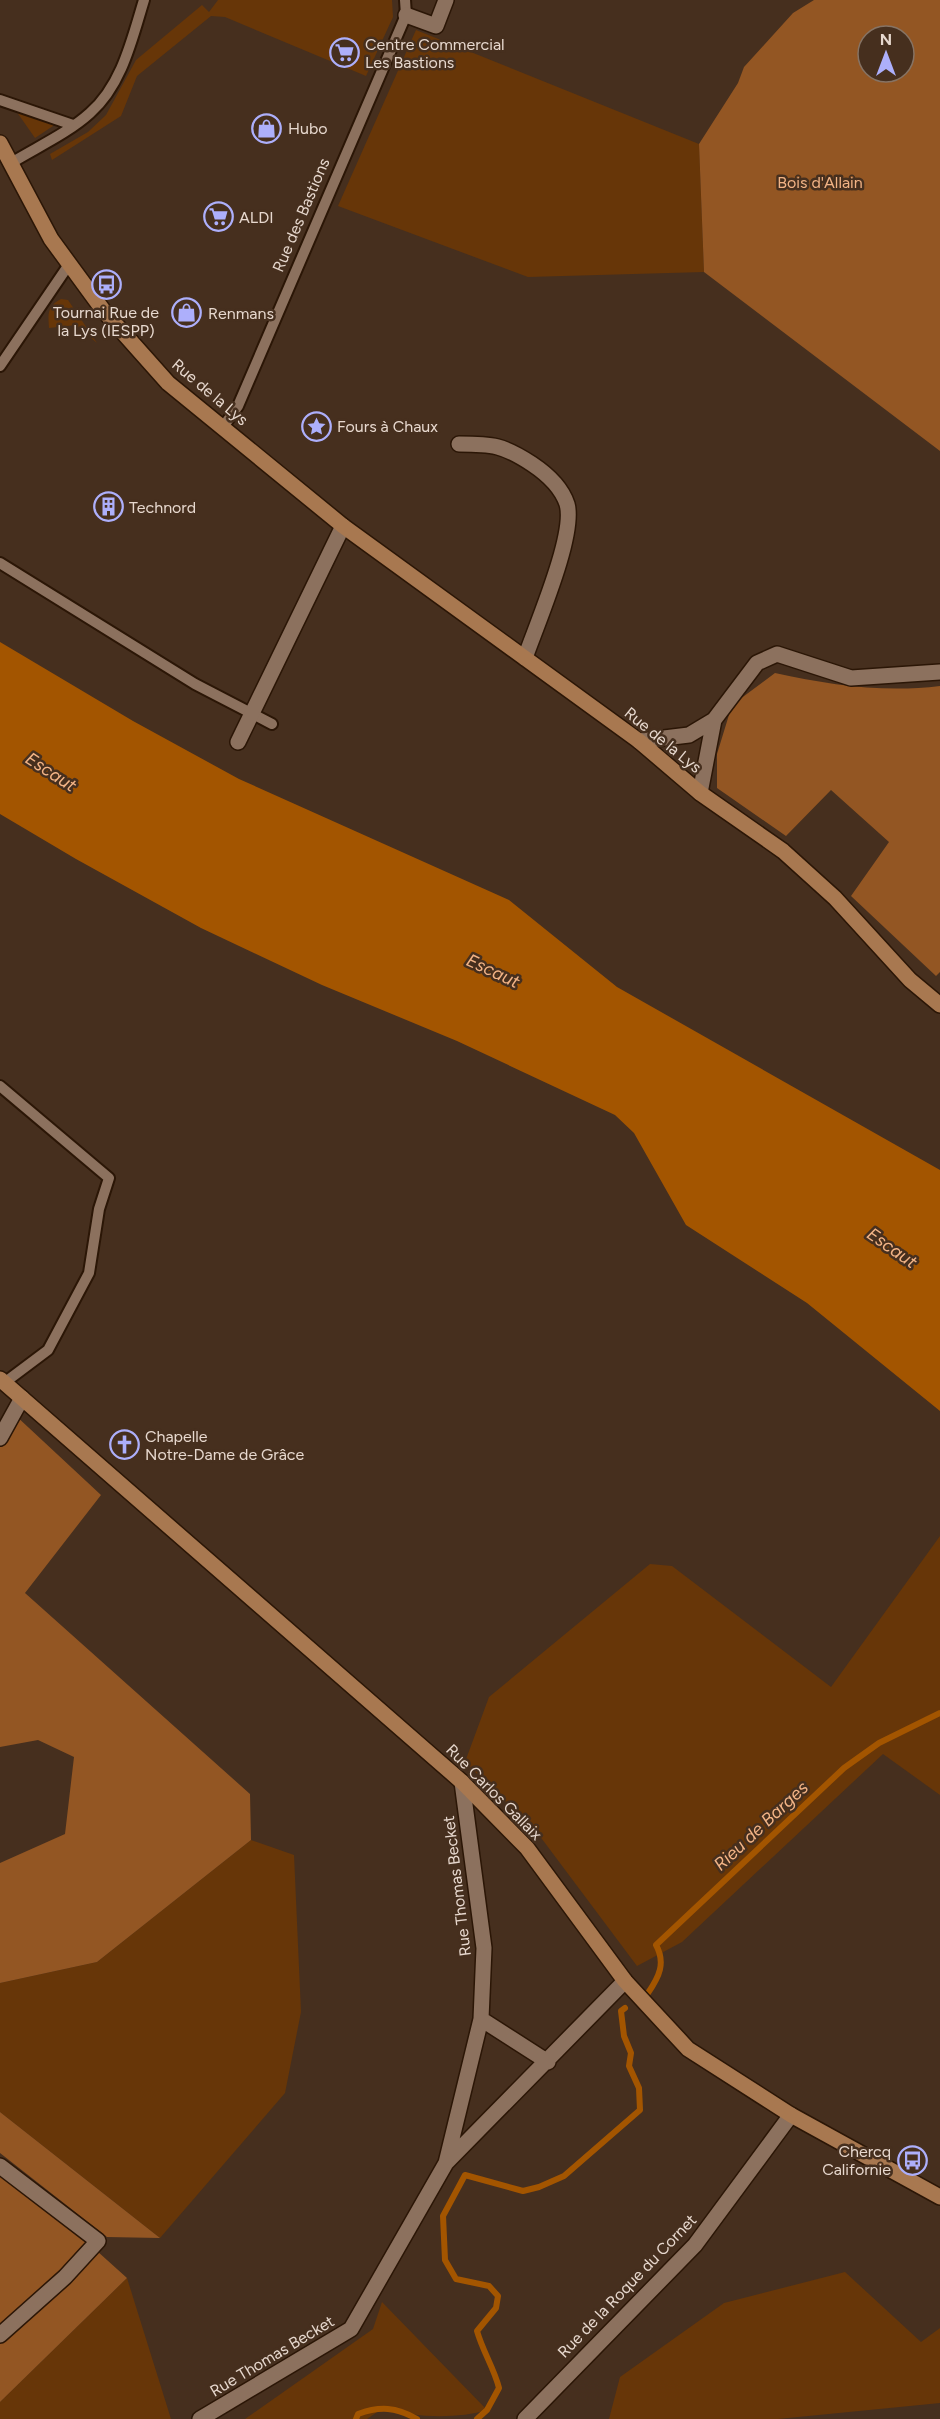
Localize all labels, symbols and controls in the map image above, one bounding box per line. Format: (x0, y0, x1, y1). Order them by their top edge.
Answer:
north arrow (856, 24, 916, 84)
text: N (880, 30, 892, 49)
place label: Centre Commercial Les Bastions (365, 35, 505, 72)
supermarket icon: Centre Commercial Les Bastions (328, 37, 360, 69)
shop icon: Hubo (251, 112, 283, 144)
place label: Hubo (288, 119, 328, 138)
street label: Rue des Bastions (268, 155, 334, 275)
park label: Bois d'Allain (777, 173, 863, 192)
supermarket icon: ALDI (202, 201, 234, 233)
place label: ALDI (239, 208, 274, 227)
bus stop icon: Tournai Rue de la Lys (IESPP) (90, 268, 122, 300)
shop icon: Renmans (171, 297, 203, 329)
place label: Tournai Rue de la Lys (IESPP) (53, 303, 159, 340)
place label: Renmans (208, 304, 274, 323)
street label: Rue de la Lys (168, 355, 252, 429)
place icon: Fours à Chaux (300, 410, 332, 442)
place label: Fours à Chaux (337, 417, 438, 436)
building icon: Technord (92, 491, 124, 523)
place label: Technord (129, 498, 196, 517)
street label: Rue de la Lys (621, 703, 705, 777)
water label: Escaut (21, 747, 81, 797)
water label: Escaut (463, 949, 523, 993)
water label: Escaut (863, 1223, 921, 1273)
place label: Chapelle Notre-Dame de Grâce (145, 1427, 304, 1464)
church icon: Chapelle Notre-Dame de Grâce (108, 1429, 140, 1461)
street label: Rue Carlos Gallaix (442, 1740, 546, 1844)
water label: Rieu de Barges (709, 1776, 813, 1875)
street label: Rue Thomas Becket (439, 1815, 475, 1957)
place label: Chercq Californie (822, 2142, 891, 2179)
bus stop icon: Chercq Californie (896, 2144, 928, 2176)
street label: Rue de la Roque du Cornet (554, 2210, 700, 2362)
street label: Rue Thomas Becket (207, 2311, 337, 2401)

